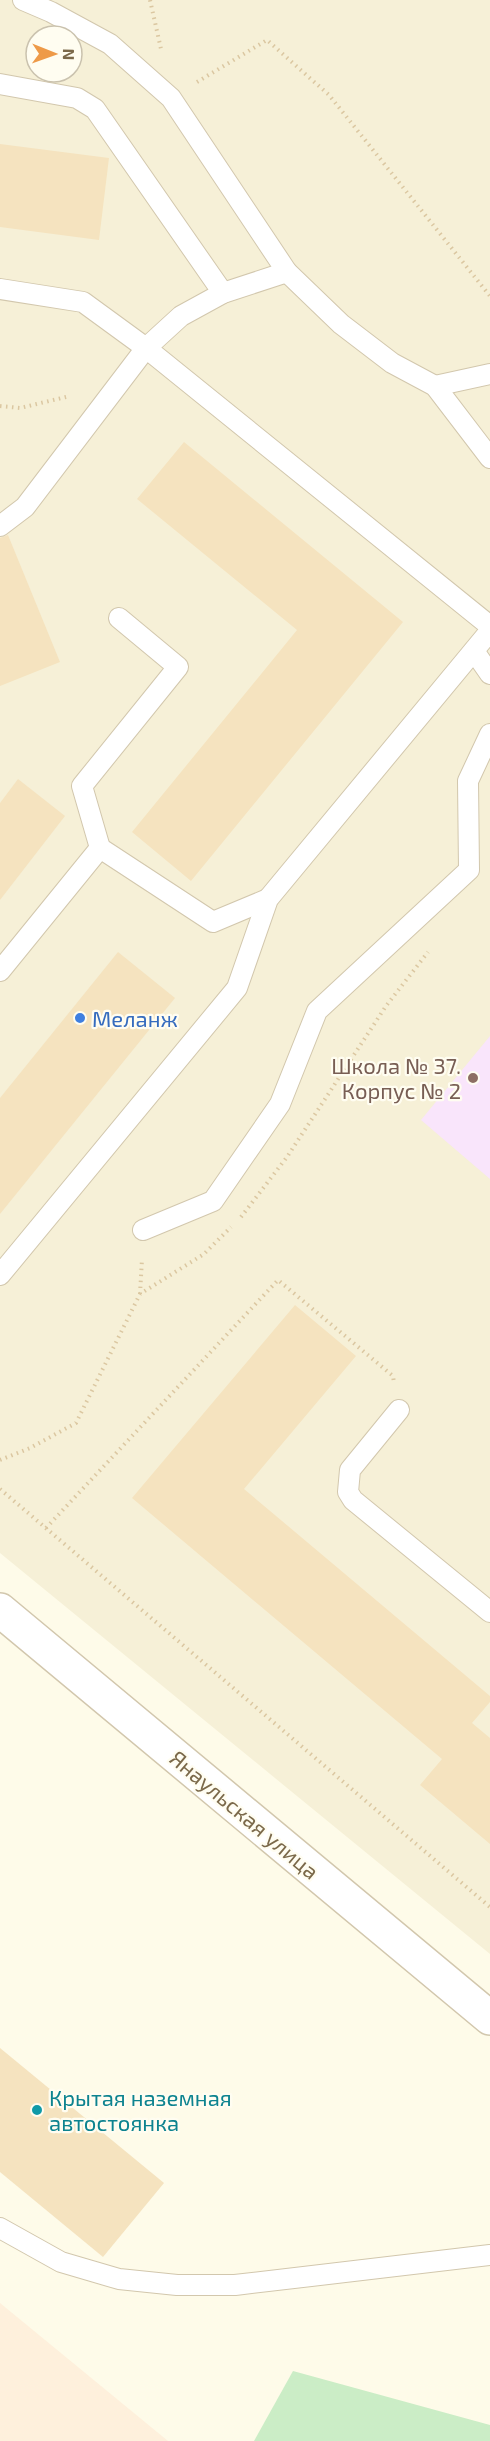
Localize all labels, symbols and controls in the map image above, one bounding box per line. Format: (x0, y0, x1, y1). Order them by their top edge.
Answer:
north arrow (24, 24, 84, 84)
text: N (60, 48, 79, 60)
place label: Меланж (92, 1005, 178, 1031)
marker: Меланж (73, 1011, 87, 1025)
place label: Школа № 37. Корпус № 2 (331, 1052, 461, 1104)
marker: Школа № 37. Корпус № 2 (466, 1071, 480, 1085)
street label: Янаульская улица (165, 1744, 325, 1885)
place label: Крытая наземная автостоянка (49, 2084, 232, 2135)
marker: Крытая наземная автостоянка (30, 2103, 44, 2117)

